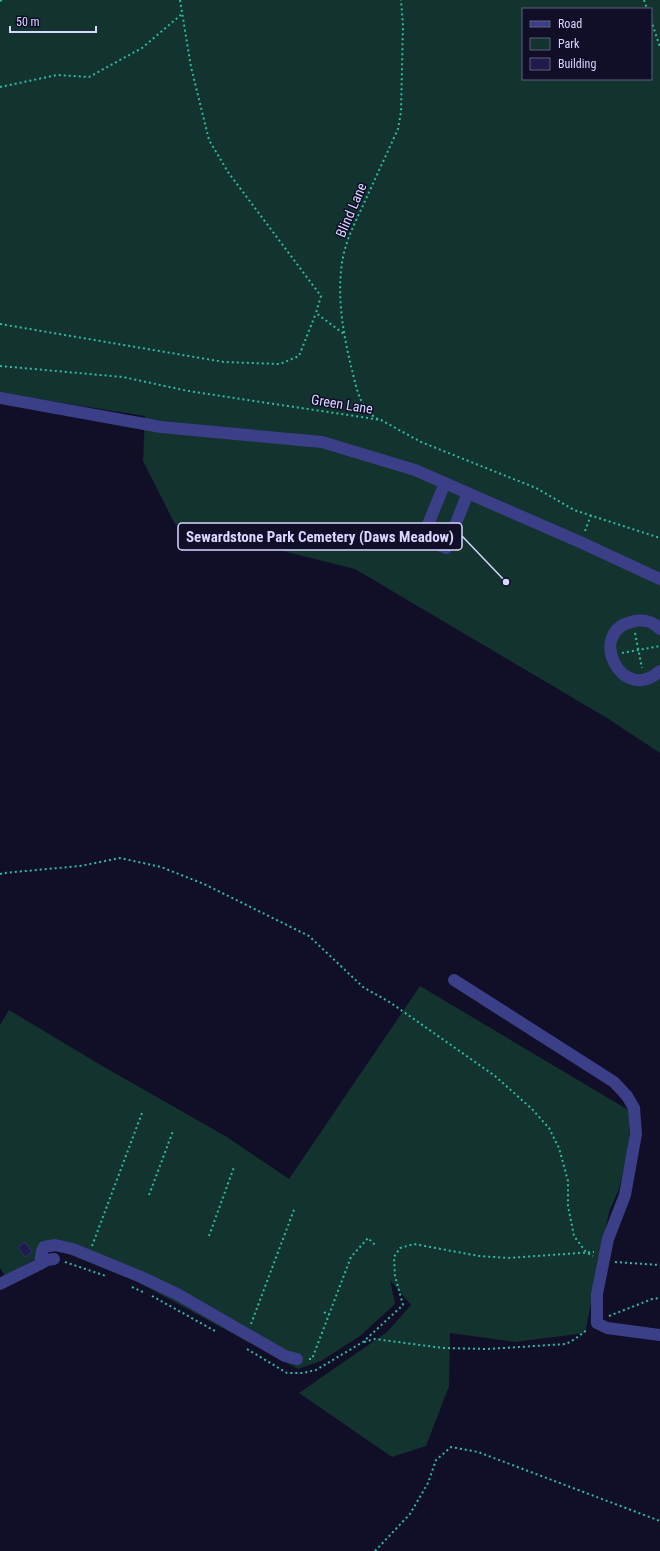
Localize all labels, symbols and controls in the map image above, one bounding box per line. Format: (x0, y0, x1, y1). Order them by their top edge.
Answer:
scale bar (10, 8, 96, 34)
legend (522, 8, 652, 80)
text: 50 m (16, 15, 40, 29)
text: Road (558, 17, 582, 31)
text: Park (558, 37, 580, 51)
text: Building (558, 57, 596, 71)
street label: Blind Lane (332, 180, 370, 240)
street label: Green Lane (310, 391, 374, 417)
callout: Sewardstone Park Cemetery (Daws Meadow) (178, 523, 462, 550)
text: Sewardstone Park Cemetery (Daws Meadow) (186, 528, 454, 546)

